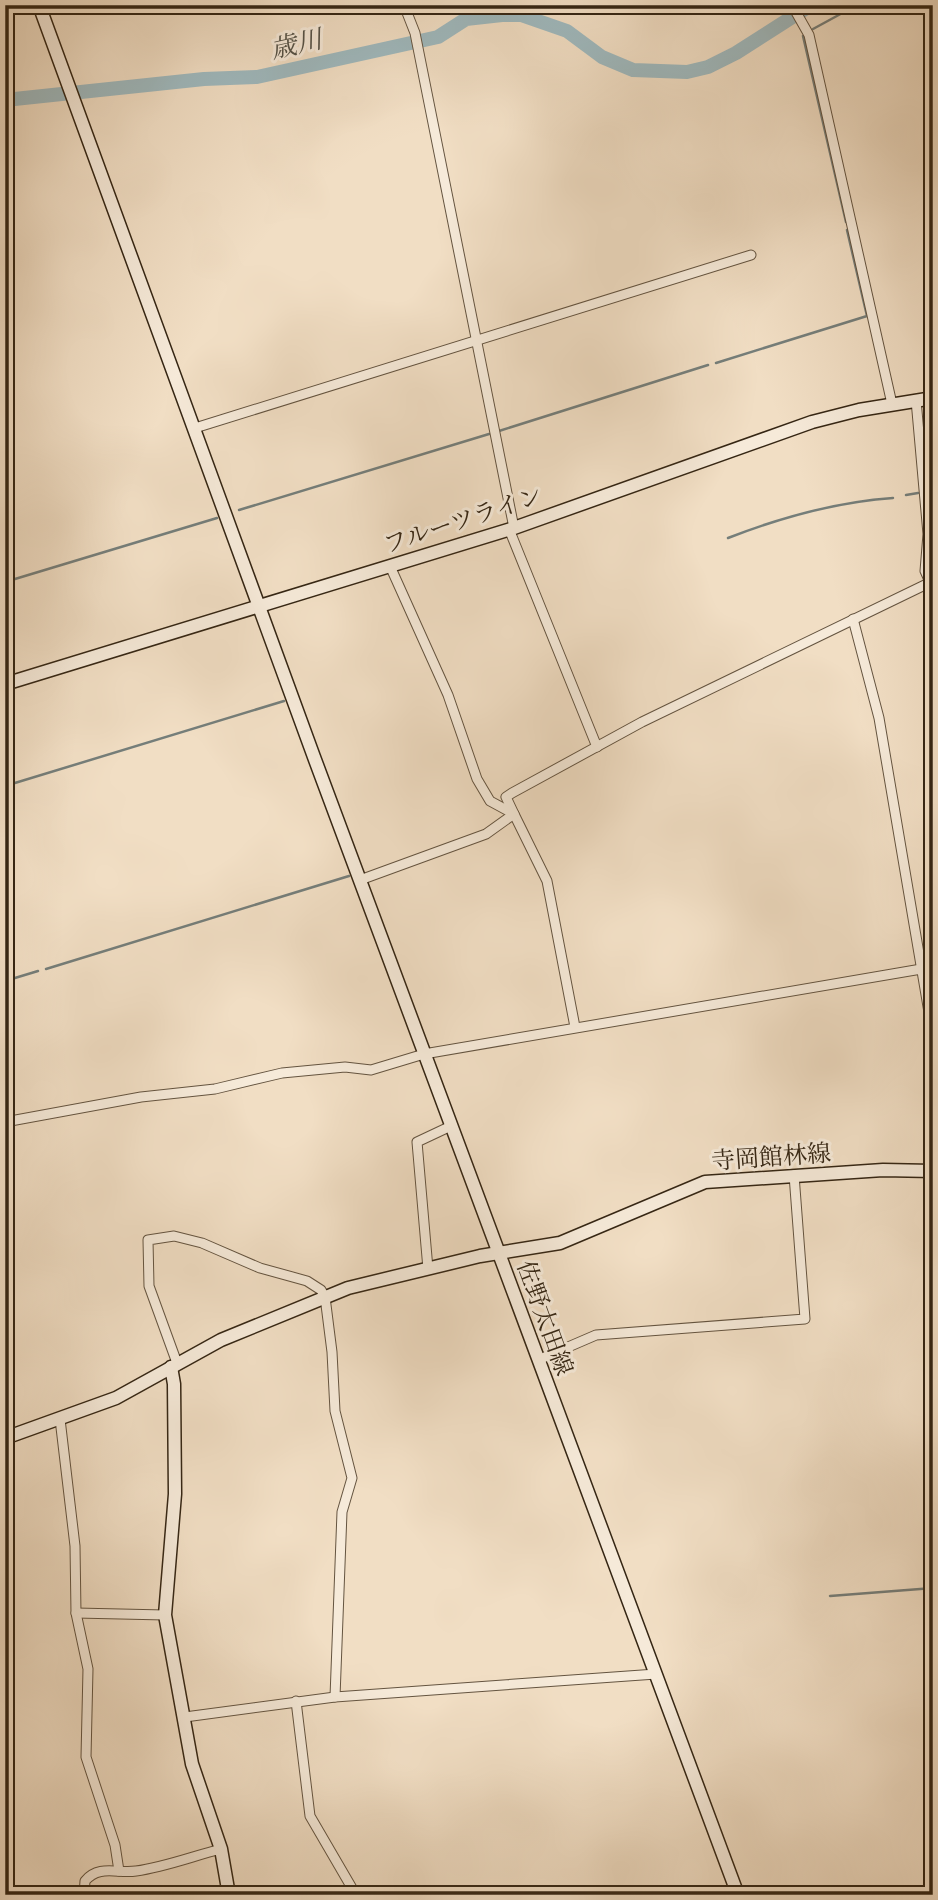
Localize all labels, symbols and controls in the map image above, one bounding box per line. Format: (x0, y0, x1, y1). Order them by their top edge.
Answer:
water label: 歳川 (267, 21, 328, 67)
street label: フルーツライン (379, 479, 547, 561)
street label: 寺岡館林線 (710, 1137, 832, 1177)
street label: 佐野太田線 (509, 1256, 581, 1380)

